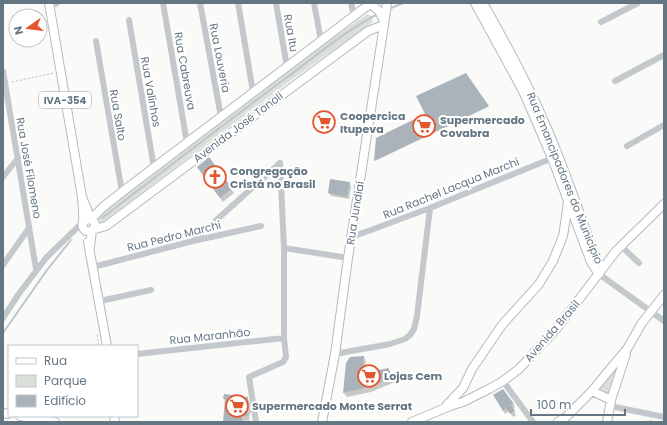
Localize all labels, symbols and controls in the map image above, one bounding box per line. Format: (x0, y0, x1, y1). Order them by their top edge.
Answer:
north arrow (8, 8, 48, 48)
street label: Rua Itu (280, 13, 302, 53)
street label: Rua Louveria (205, 22, 235, 94)
text: N (10, 24, 27, 36)
street label: Rua Cabreuva (170, 31, 200, 111)
street label: Rua Valinhos (137, 56, 165, 129)
street label: Rua Salto (106, 88, 130, 142)
street label: Avenida José Tonoli (190, 88, 286, 166)
street label: Rua Emancipadores do Município (523, 90, 607, 266)
road number: IVA-354 (39, 92, 91, 108)
place label: Coopercica Itupeva (340, 108, 405, 137)
supermarket icon: Coopercica Itupeva (311, 109, 337, 135)
place label: Supermercado Covabra (440, 112, 525, 141)
supermarket icon: Supermercado Covabra (411, 113, 437, 139)
street label: Rua José Filomeno (12, 116, 46, 220)
street label: Rua Rachel Lacqua Marchi (381, 153, 522, 223)
place label: Congregação Cristá no Brasil (230, 163, 316, 192)
church icon: Congregação Cristá no Brasil (202, 164, 228, 190)
street label: Rua Jundiaí (342, 180, 368, 246)
street label: Rua Pedro Marchi (125, 217, 223, 255)
street label: Avenida Brasil (521, 297, 583, 365)
street label: Rua Maranhão (169, 324, 251, 348)
legend (8, 345, 138, 417)
text: Rua (44, 352, 67, 369)
supermarket icon: Lojas Cem (356, 363, 382, 389)
place label: Lojas Cem (384, 368, 443, 384)
text: Parque (44, 372, 87, 389)
scale bar (531, 391, 625, 417)
text: Edifício (44, 392, 86, 409)
supermarket icon: Supermercado Monte Serrat (224, 393, 250, 419)
text: 100 m (537, 396, 571, 413)
place label: Supermercado Monte Serrat (252, 398, 413, 414)

